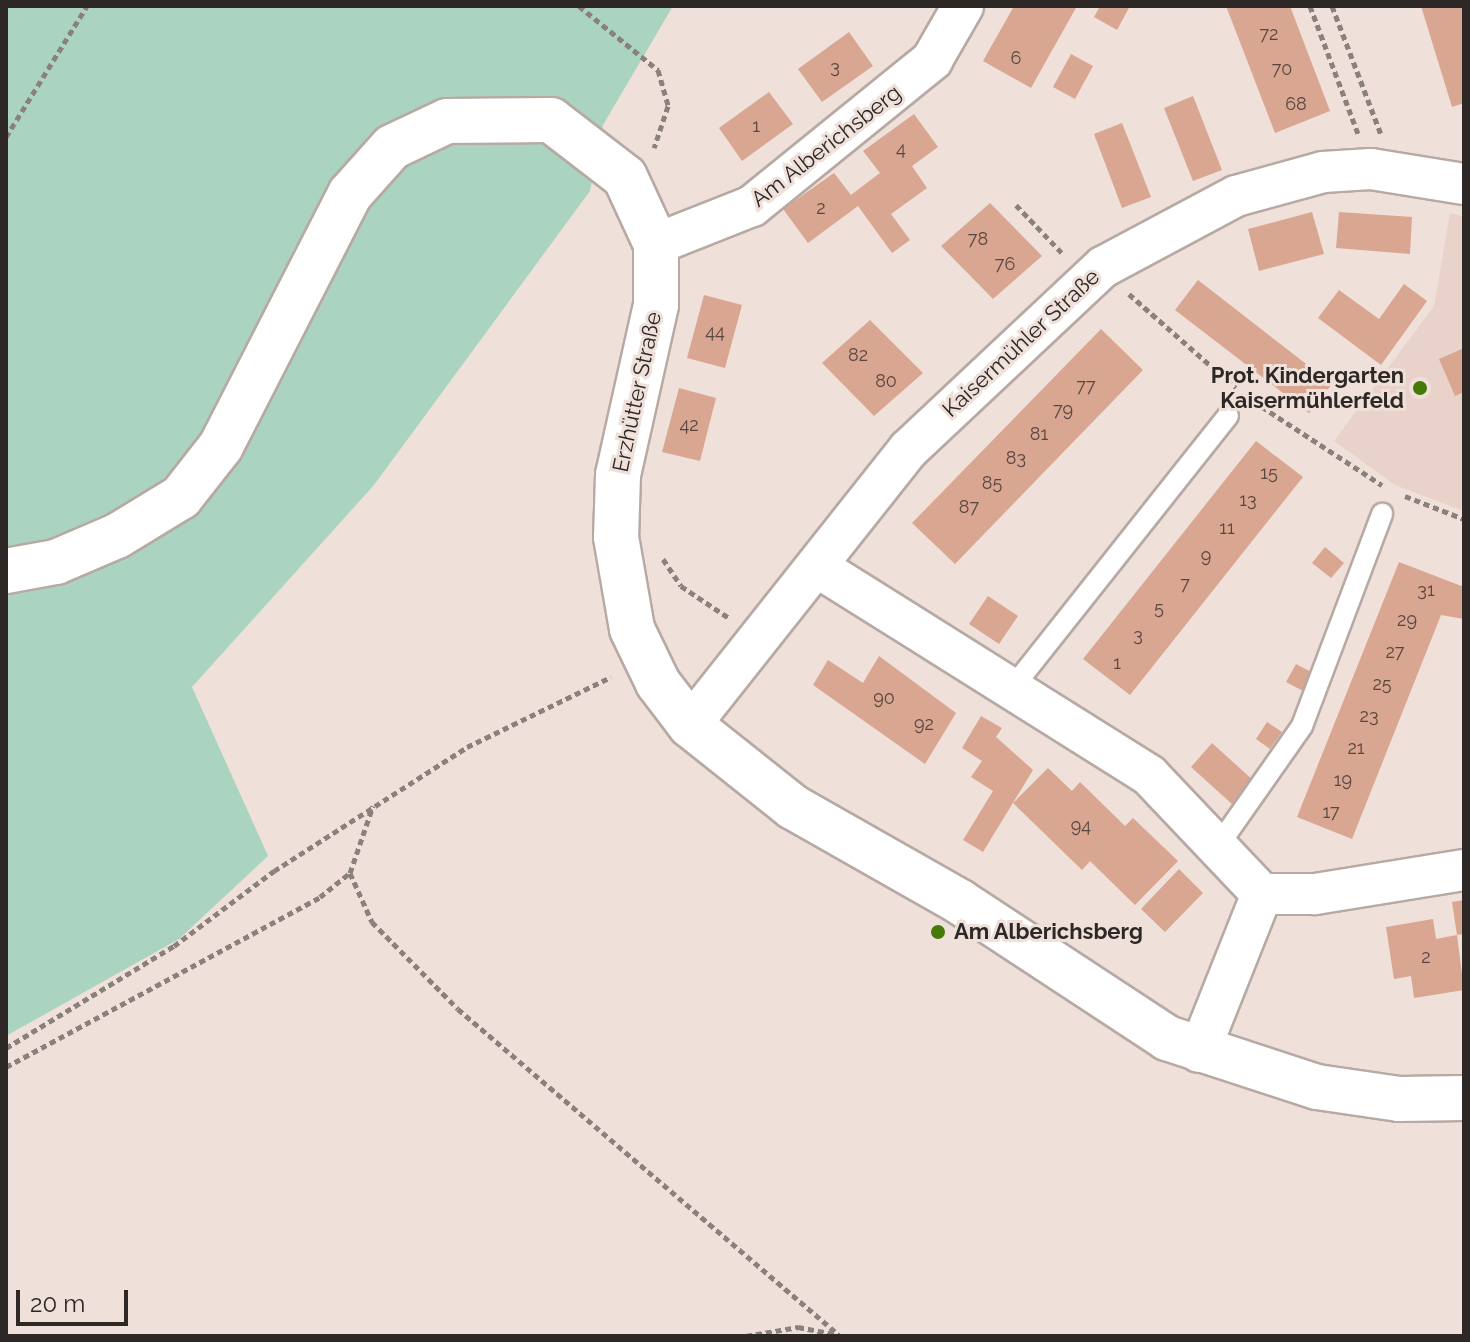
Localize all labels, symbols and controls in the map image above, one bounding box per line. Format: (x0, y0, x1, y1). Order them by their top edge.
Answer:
house number: 72 (1259, 23, 1279, 45)
house number: 6 (1011, 47, 1021, 69)
house number: 3 (830, 56, 840, 78)
house number: 70 (1272, 58, 1292, 80)
street label: Am Alberichsberg (746, 79, 906, 213)
house number: 68 (1285, 93, 1307, 115)
house number: 1 (752, 115, 760, 137)
house number: 4 (896, 138, 906, 160)
house number: 2 (816, 197, 826, 219)
house number: 78 (968, 228, 988, 250)
house number: 76 (995, 253, 1015, 275)
street label: Kaisermühler Straße (937, 263, 1105, 423)
street label: Erzhütter Straße (607, 309, 667, 475)
house number: 44 (705, 321, 725, 343)
house number: 82 (848, 344, 868, 366)
place label: Prot. Kindergarten Kaisermühlerfeld (1211, 362, 1404, 414)
house number: 80 (875, 370, 897, 392)
house number: 77 (1076, 375, 1096, 397)
marker: Prot. Kindergarten Kaisermühlerfeld (1411, 379, 1429, 397)
house number: 79 (1053, 399, 1073, 421)
house number: 42 (679, 414, 699, 436)
house number: 81 (1030, 423, 1048, 445)
house number: 83 (1006, 447, 1026, 469)
house number: 15 (1260, 462, 1278, 484)
house number: 85 (982, 472, 1002, 494)
house number: 13 (1239, 489, 1257, 511)
house number: 87 (959, 496, 979, 518)
house number: 11 (1219, 517, 1235, 539)
house number: 9 (1201, 545, 1211, 567)
house number: 7 (1180, 573, 1190, 595)
house number: 31 (1417, 579, 1435, 601)
house number: 5 (1154, 597, 1164, 619)
house number: 29 (1397, 609, 1417, 631)
house number: 3 (1133, 624, 1143, 646)
house number: 27 (1385, 641, 1405, 663)
house number: 1 (1113, 652, 1121, 674)
house number: 25 (1372, 673, 1392, 695)
house number: 90 (873, 687, 895, 709)
house number: 23 (1360, 705, 1378, 727)
house number: 92 (914, 713, 934, 735)
house number: 21 (1347, 737, 1365, 759)
house number: 19 (1334, 769, 1352, 791)
house number: 17 (1322, 801, 1340, 823)
house number: 94 (1071, 815, 1091, 837)
place label: Am Alberichsberg (954, 919, 1144, 945)
marker: Am Alberichsberg (929, 923, 947, 941)
house number: 2 (1421, 946, 1431, 968)
scale bar (20, 1274, 132, 1324)
text: 20 m (30, 1289, 85, 1318)

